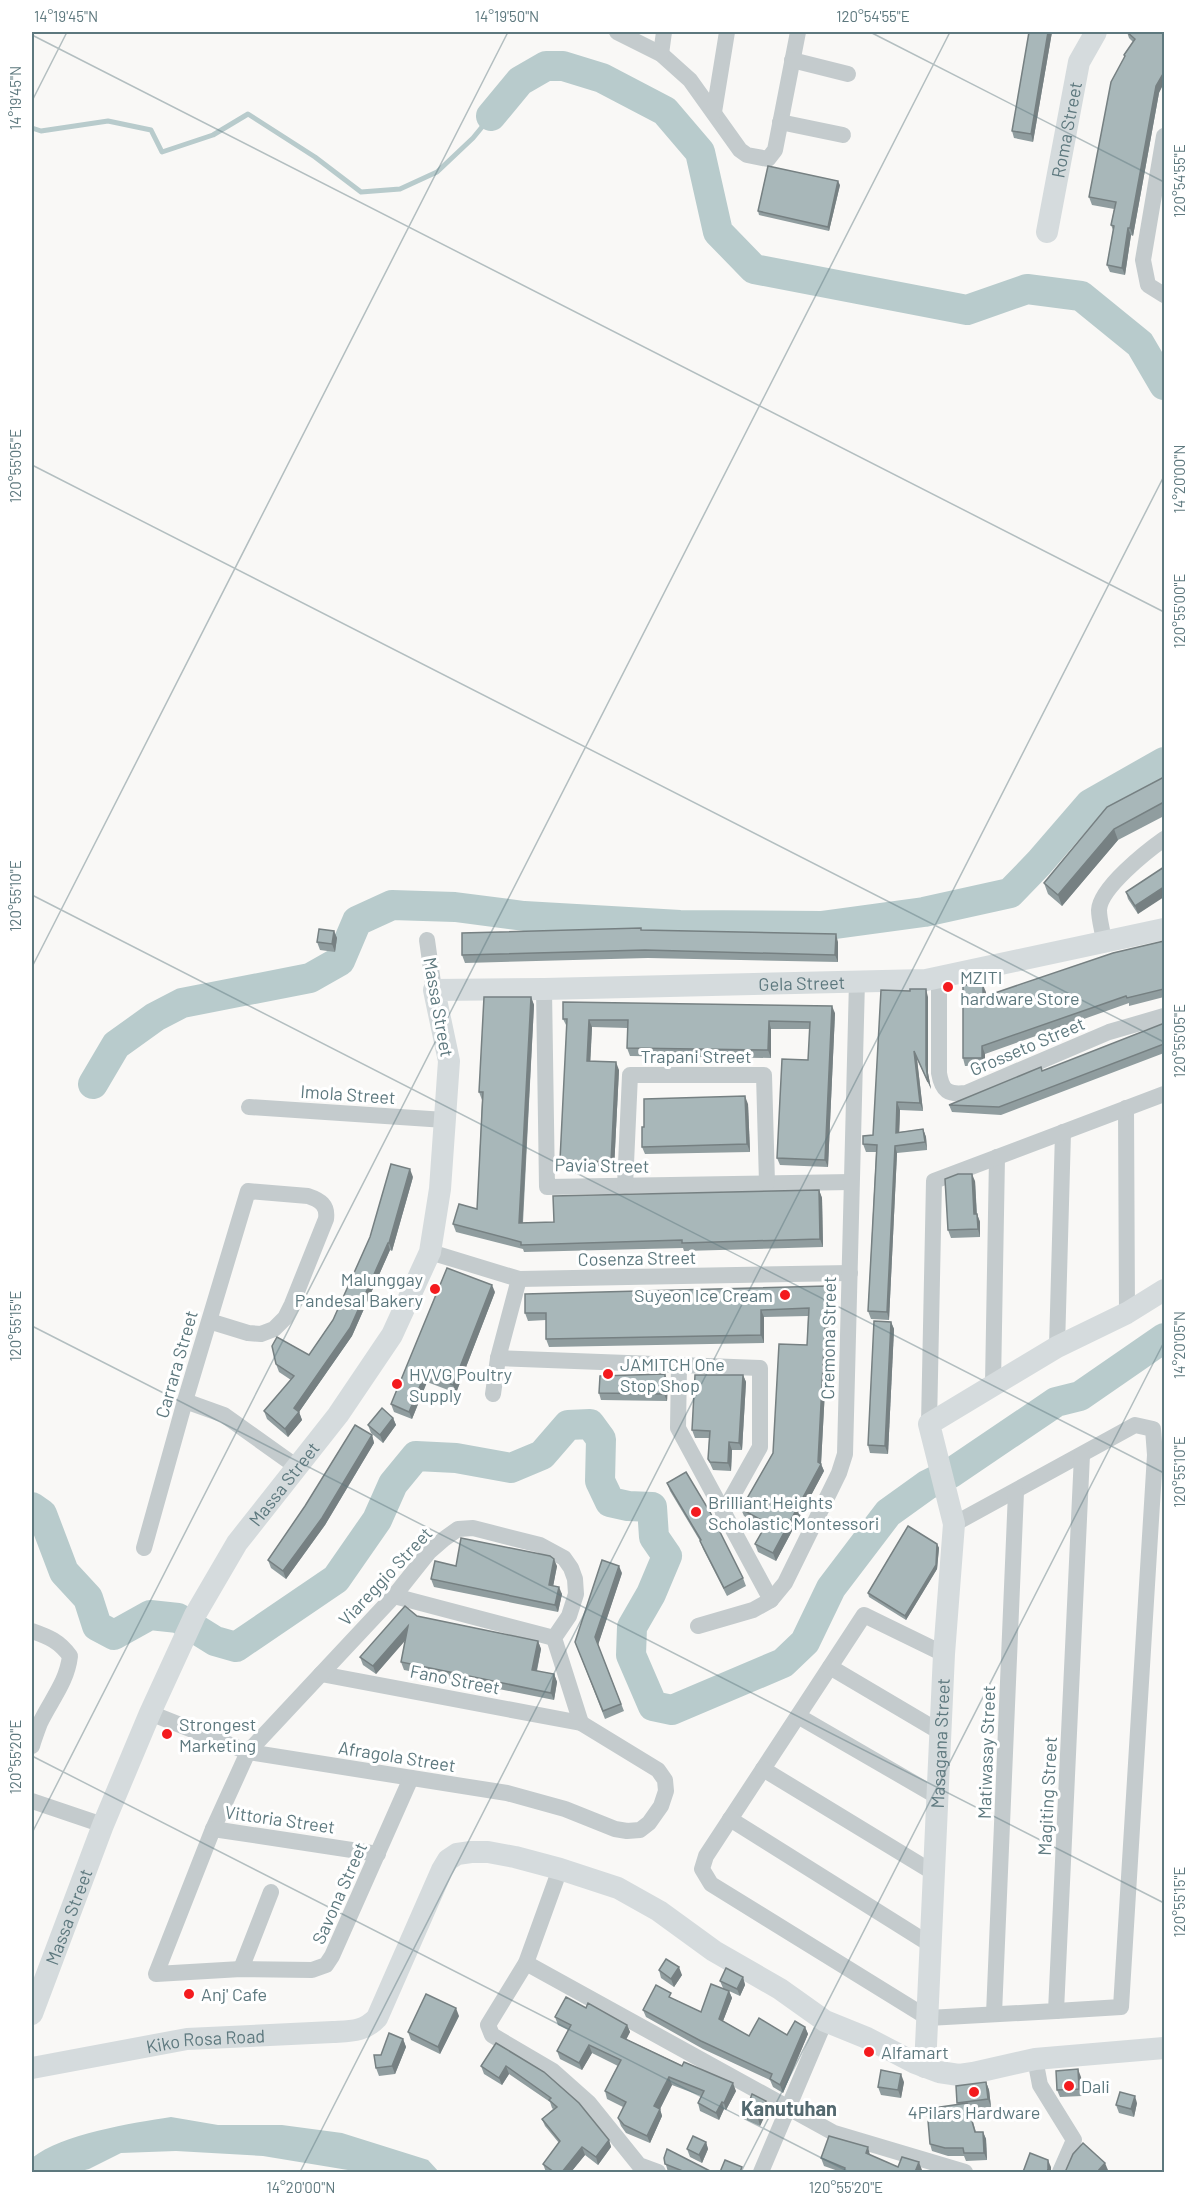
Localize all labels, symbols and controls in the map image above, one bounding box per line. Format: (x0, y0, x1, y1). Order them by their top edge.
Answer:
text: 14°19'45"N (34, 7, 98, 25)
text: 14°19'50"N (475, 7, 539, 25)
text: 120°54'55"E (836, 7, 910, 25)
text: 14°19'45"N (6, 66, 24, 130)
street label: Roma Street (1046, 80, 1086, 180)
text: 120°54'55"E (1170, 144, 1188, 218)
text: 120°55'05"E (6, 429, 24, 503)
text: 14°20'00"N (1170, 445, 1188, 513)
text: 120°55'00"E (1170, 574, 1188, 648)
text: 120°55'10"E (6, 860, 24, 932)
street label: Massa Street (419, 955, 459, 1059)
place label: MZITI hardware Store (960, 966, 1079, 1009)
street label: Gela Street (758, 971, 845, 995)
marker: MZITI hardware Store (941, 980, 955, 994)
text: 120°55'05"E (1170, 1004, 1188, 1078)
street label: Grosseto Street (966, 1012, 1088, 1080)
street label: Trapani Street (640, 1045, 752, 1067)
street label: Imola Street (300, 1080, 396, 1108)
street label: Pavia Street (554, 1153, 650, 1177)
street label: Cosenza Street (578, 1246, 696, 1270)
place label: Malunggay Pandesal Bakery (295, 1268, 423, 1311)
street label: Cremona Street (816, 1276, 840, 1400)
marker: Malunggay Pandesal Bakery (428, 1282, 442, 1296)
place label: Suyeon Ice Cream (634, 1284, 773, 1306)
marker: Suyeon Ice Cream (778, 1288, 792, 1302)
text: 120°55'15"E (6, 1291, 24, 1361)
street label: Carrara Street (150, 1308, 202, 1420)
text: 14°20'05"N (1170, 1311, 1188, 1379)
place label: JAMITCH One Stop Shop (620, 1353, 725, 1396)
place label: HVVG Poultry Supply (409, 1363, 512, 1406)
marker: JAMITCH One Stop Shop (601, 1367, 615, 1381)
marker: HVVG Poultry Supply (390, 1377, 404, 1391)
text: 120°55'10"E (1170, 1436, 1188, 1508)
street label: Massa Street (244, 1437, 324, 1530)
place label: Brilliant Heights Scholastic Montessori (708, 1491, 879, 1534)
marker: Brilliant Heights Scholastic Montessori (689, 1505, 703, 1519)
street label: Viareggio Street (334, 1522, 436, 1630)
street label: Fano Street (408, 1660, 502, 1698)
street label: Masagana Street (926, 1678, 954, 1809)
street label: Matiwasay Street (973, 1685, 999, 1819)
place label: Strongest Marketing (179, 1713, 256, 1756)
text: 120°55'20"E (6, 1720, 24, 1794)
marker: Strongest Marketing (160, 1727, 174, 1741)
street label: Afragola Street (337, 1736, 457, 1776)
street label: Magiting Street (1033, 1736, 1061, 1856)
street label: Vittoria Street (224, 1800, 336, 1838)
street label: Savona Street (307, 1839, 371, 1947)
street label: Massa Street (40, 1865, 97, 1968)
text: 120°55'15"E (1170, 1867, 1188, 1937)
place label: Anj' Cafe (201, 1983, 267, 2005)
marker: Anj' Cafe (182, 1987, 196, 2001)
street label: Kiko Rosa Road (144, 2024, 266, 2057)
place label: Alfamart (881, 2041, 949, 2063)
marker: Alfamart (862, 2045, 876, 2059)
place label: Dali (1081, 2075, 1110, 2097)
marker: Dali (1062, 2079, 1076, 2093)
marker: 4Pilars Hardware (967, 2085, 981, 2099)
district label: Kanutuhan (741, 2096, 837, 2120)
place label: 4Pilars Hardware (908, 2101, 1040, 2123)
text: 14°20'00"N (267, 2178, 335, 2196)
text: 120°55'20"E (809, 2178, 883, 2196)

